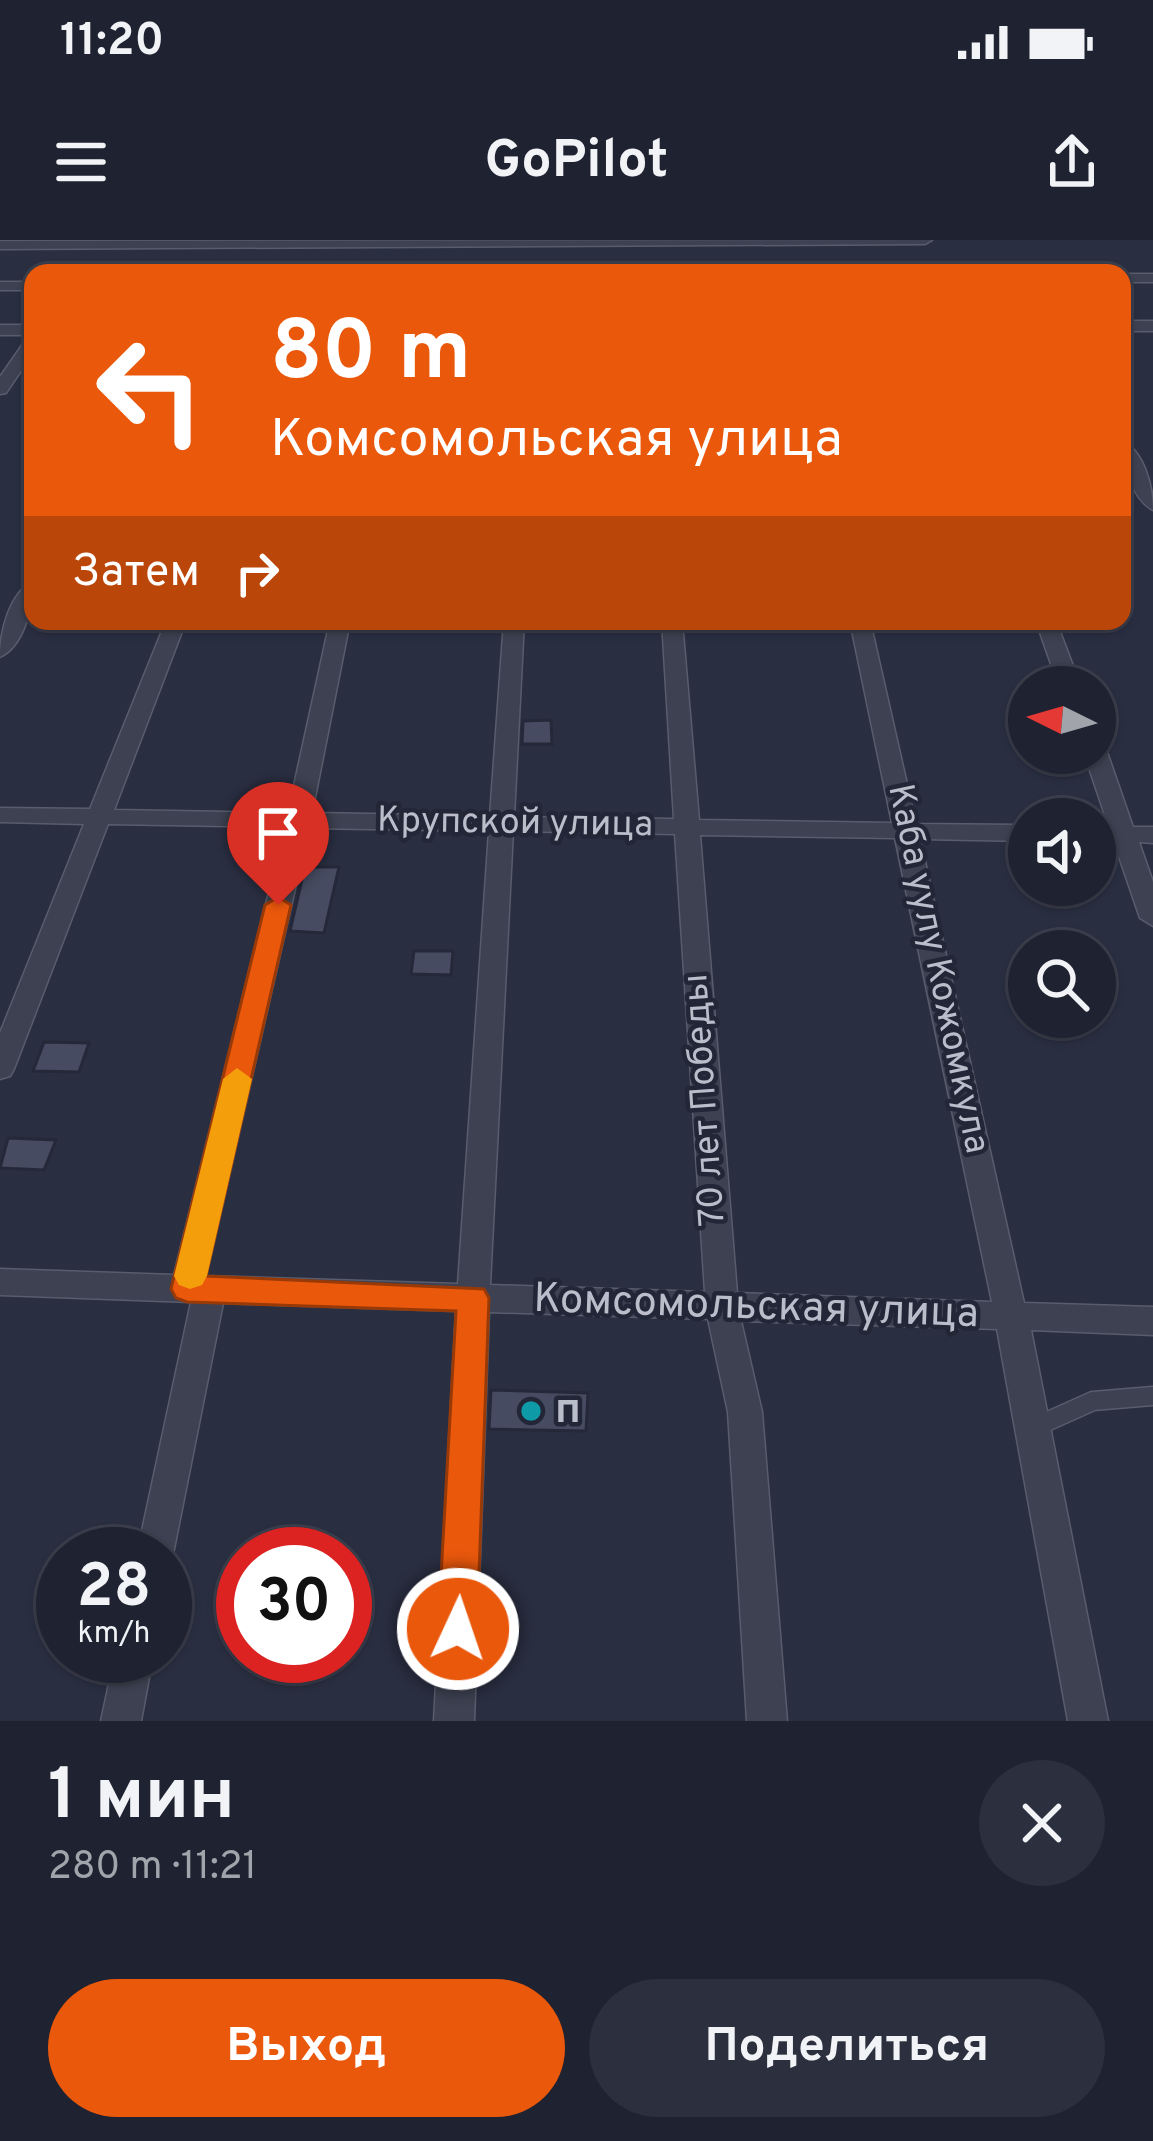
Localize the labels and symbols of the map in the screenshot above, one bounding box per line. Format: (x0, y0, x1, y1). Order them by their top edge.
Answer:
north arrow (1008, 666, 1116, 774)
street label: Каба уулу Кожомкула (875, 780, 999, 1158)
pin (227, 782, 329, 905)
street label: Крупской улица (376, 799, 654, 849)
street label: 70 лет Победы (674, 972, 738, 1228)
street label: Комсомольская улица (532, 1274, 980, 1342)
place label: п (555, 1385, 581, 1438)
marker: п (518, 1398, 544, 1424)
speed limit sign: 30 (216, 1527, 372, 1683)
position arrow (395, 1566, 521, 1692)

